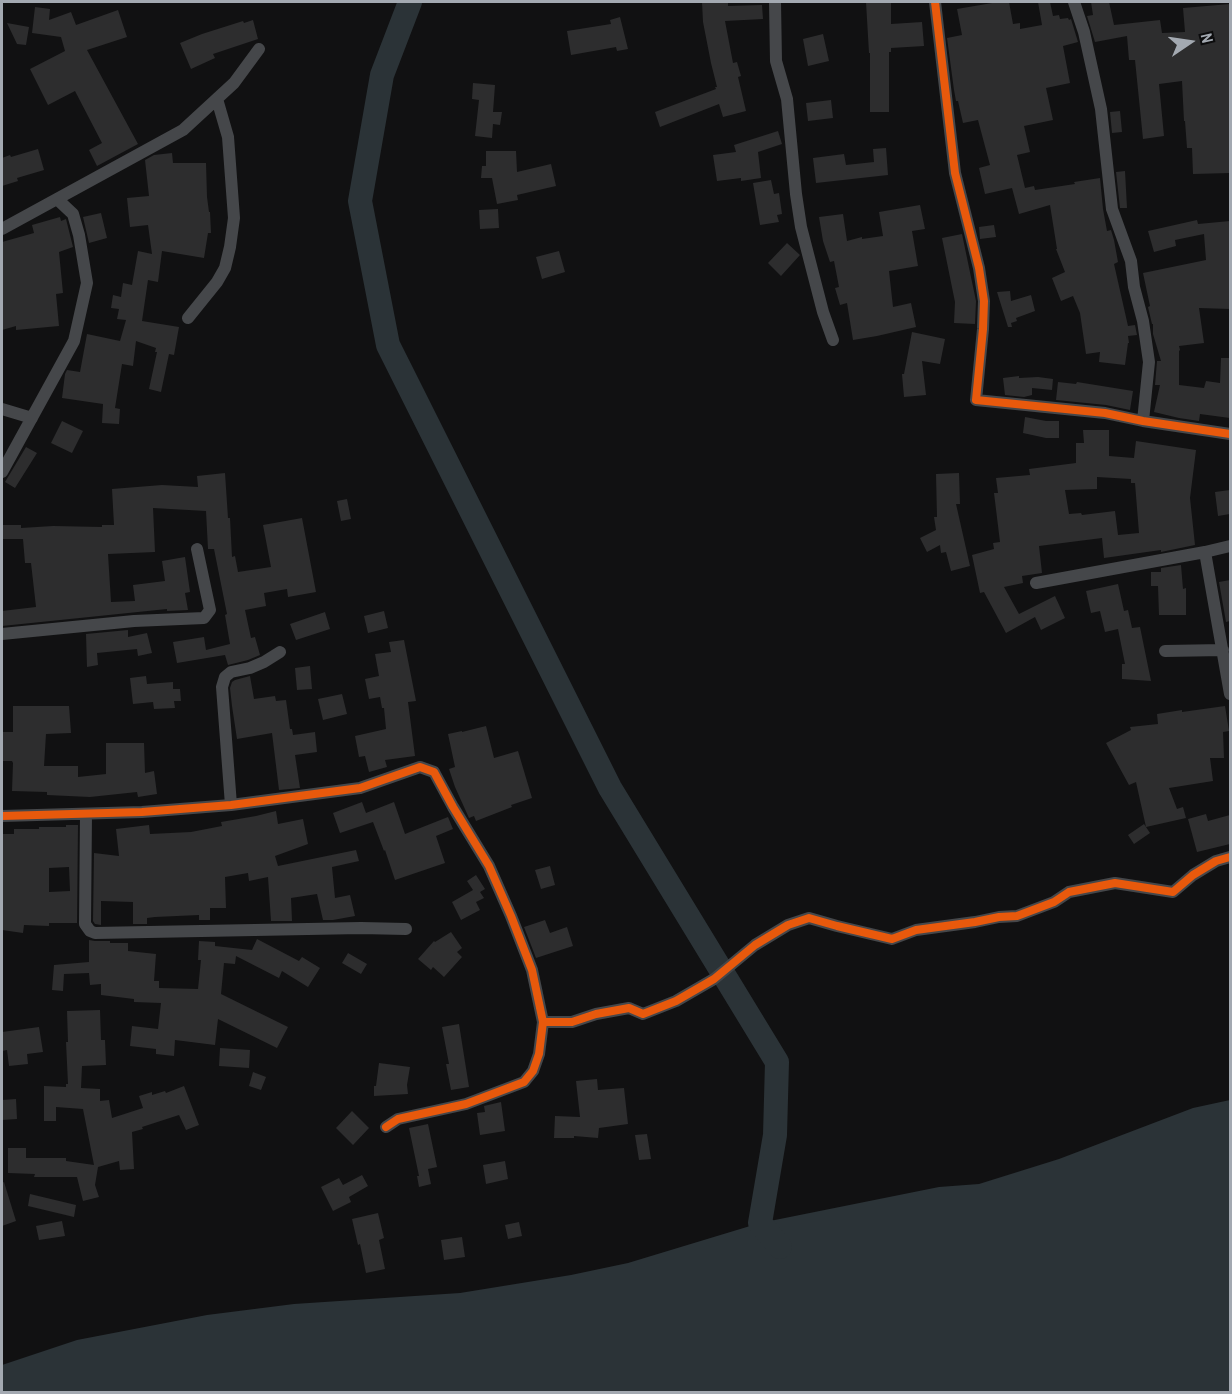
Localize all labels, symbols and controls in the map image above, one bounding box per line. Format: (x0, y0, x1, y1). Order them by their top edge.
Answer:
north arrow (1160, 12, 1220, 72)
text: N (1196, 31, 1219, 45)

